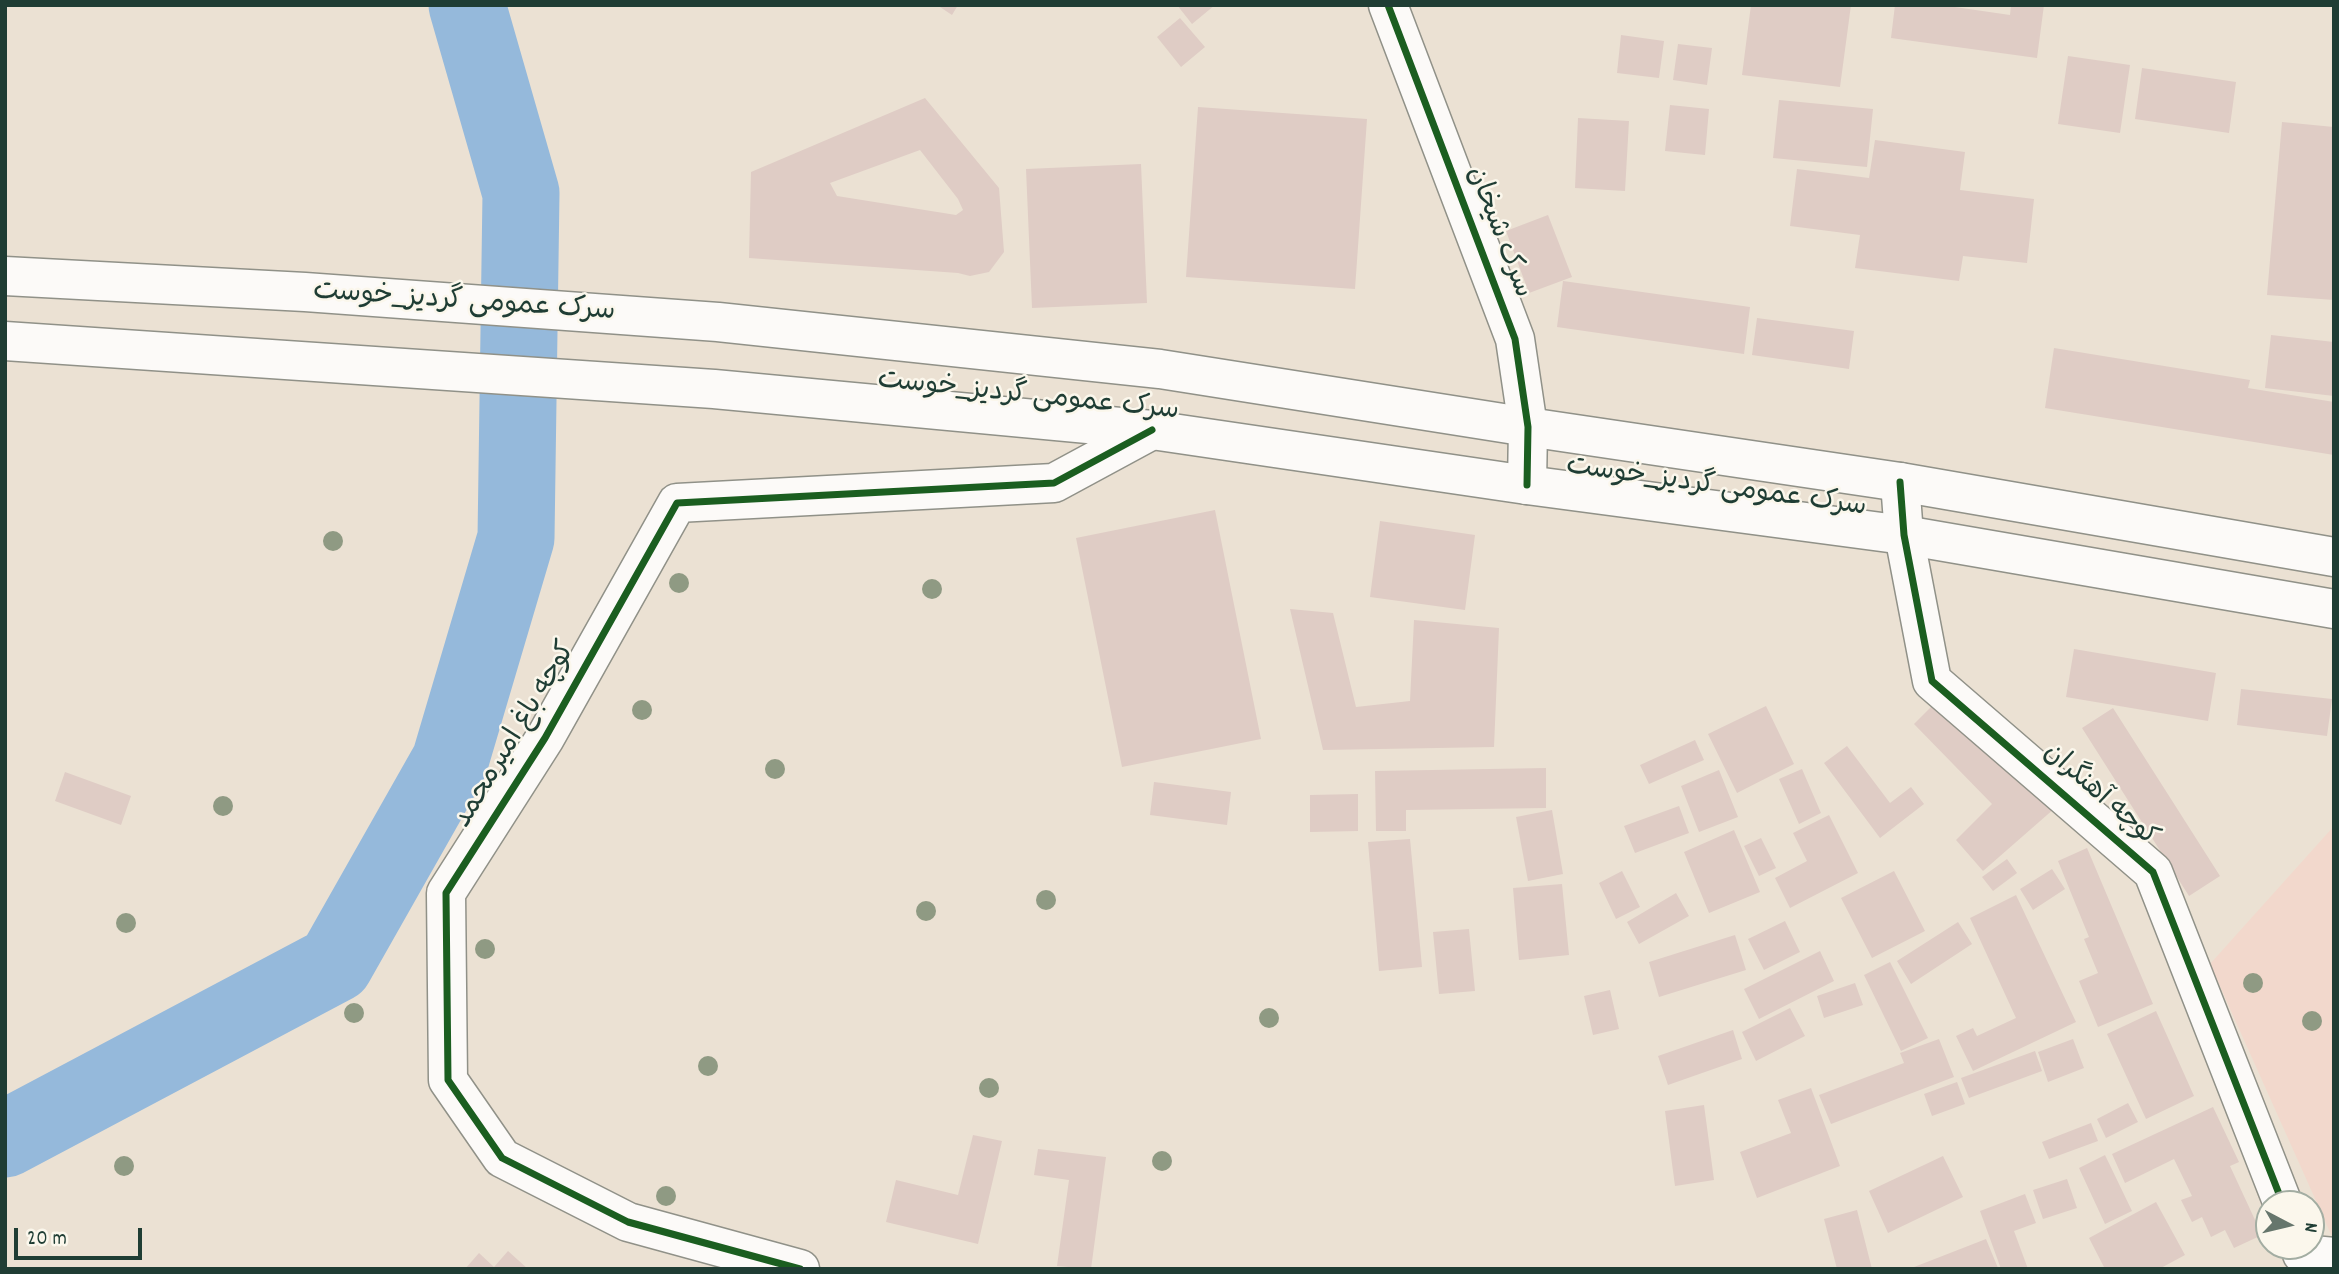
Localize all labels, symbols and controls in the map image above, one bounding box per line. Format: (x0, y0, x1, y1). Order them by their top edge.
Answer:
street label: سرک شیخان (1457, 163, 1537, 303)
street label: سرک عمومی گردیز_خوست (312, 277, 616, 331)
street label: سرک عمومی گردیز_خوست (876, 365, 1180, 431)
street label: سرک عمومی گردیز_خوست (1564, 451, 1868, 527)
street label: کوچه باغ امیرمحمد (448, 637, 586, 835)
street label: کوچه آهنگران (2034, 738, 2164, 856)
north arrow (2255, 1190, 2325, 1260)
scale bar (18, 1214, 145, 1258)
text: N (2295, 1221, 2323, 1234)
text: 20 m (27, 1225, 67, 1255)

